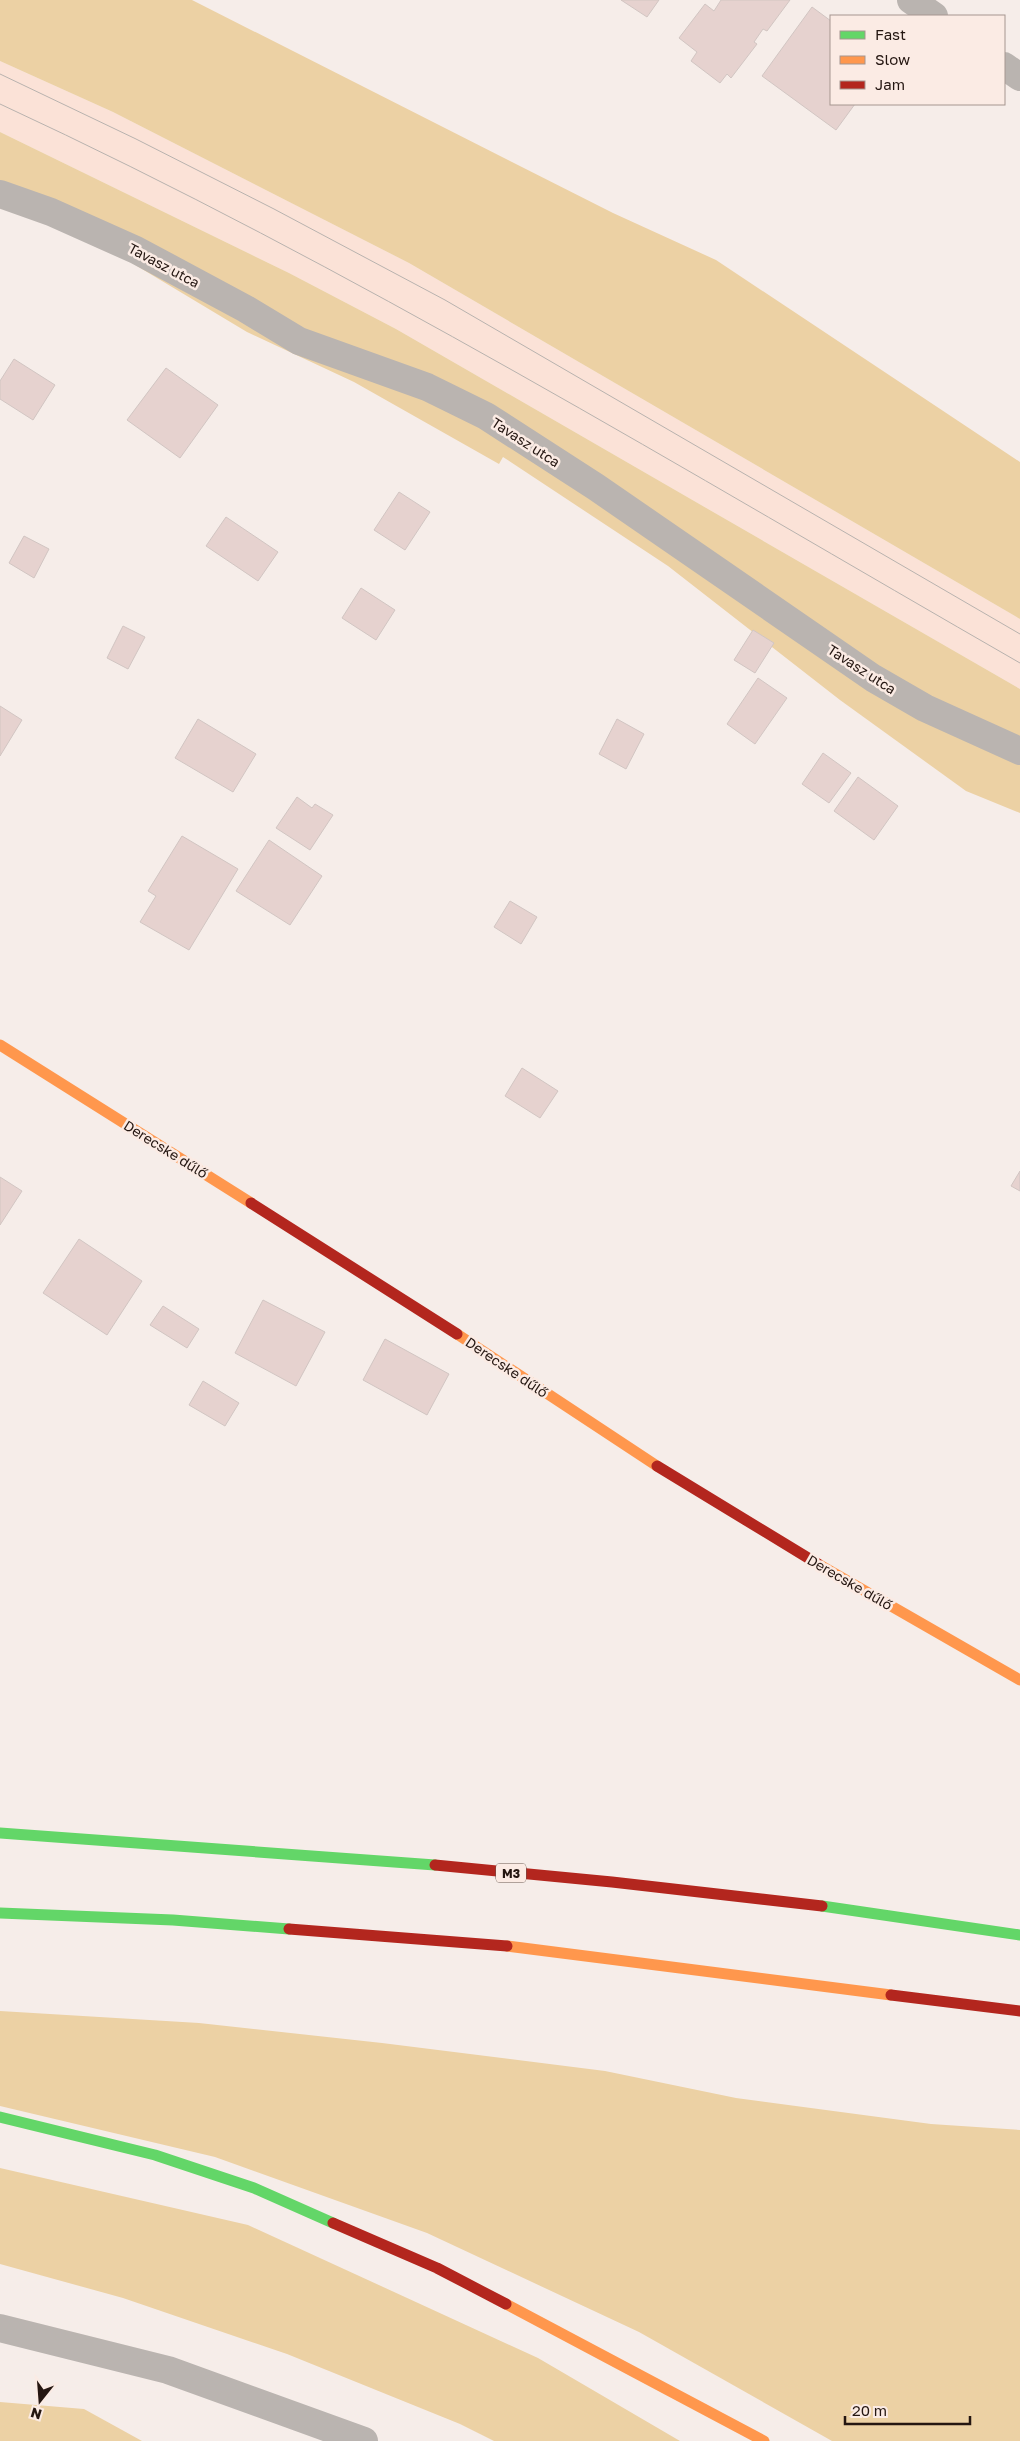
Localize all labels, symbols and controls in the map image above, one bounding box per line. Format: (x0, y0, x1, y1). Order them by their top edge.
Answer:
legend (830, 15, 1005, 105)
text: Fast (875, 25, 906, 43)
text: Slow (875, 50, 910, 68)
text: Jam (875, 75, 905, 93)
street label: Tavasz utca (126, 239, 202, 291)
street label: Tavasz utca (489, 414, 563, 470)
street label: Tavasz utca (825, 641, 899, 697)
street label: Derecske dűlő (121, 1116, 211, 1182)
street label: Derecske dűlő (463, 1333, 552, 1401)
street label: Derecske dűlő (804, 1551, 896, 1614)
road number: M3 (496, 1864, 526, 1882)
north arrow (15, 2376, 65, 2426)
scale bar (845, 2394, 970, 2426)
text: 20 m (852, 2401, 887, 2419)
text: N (28, 2404, 44, 2424)

